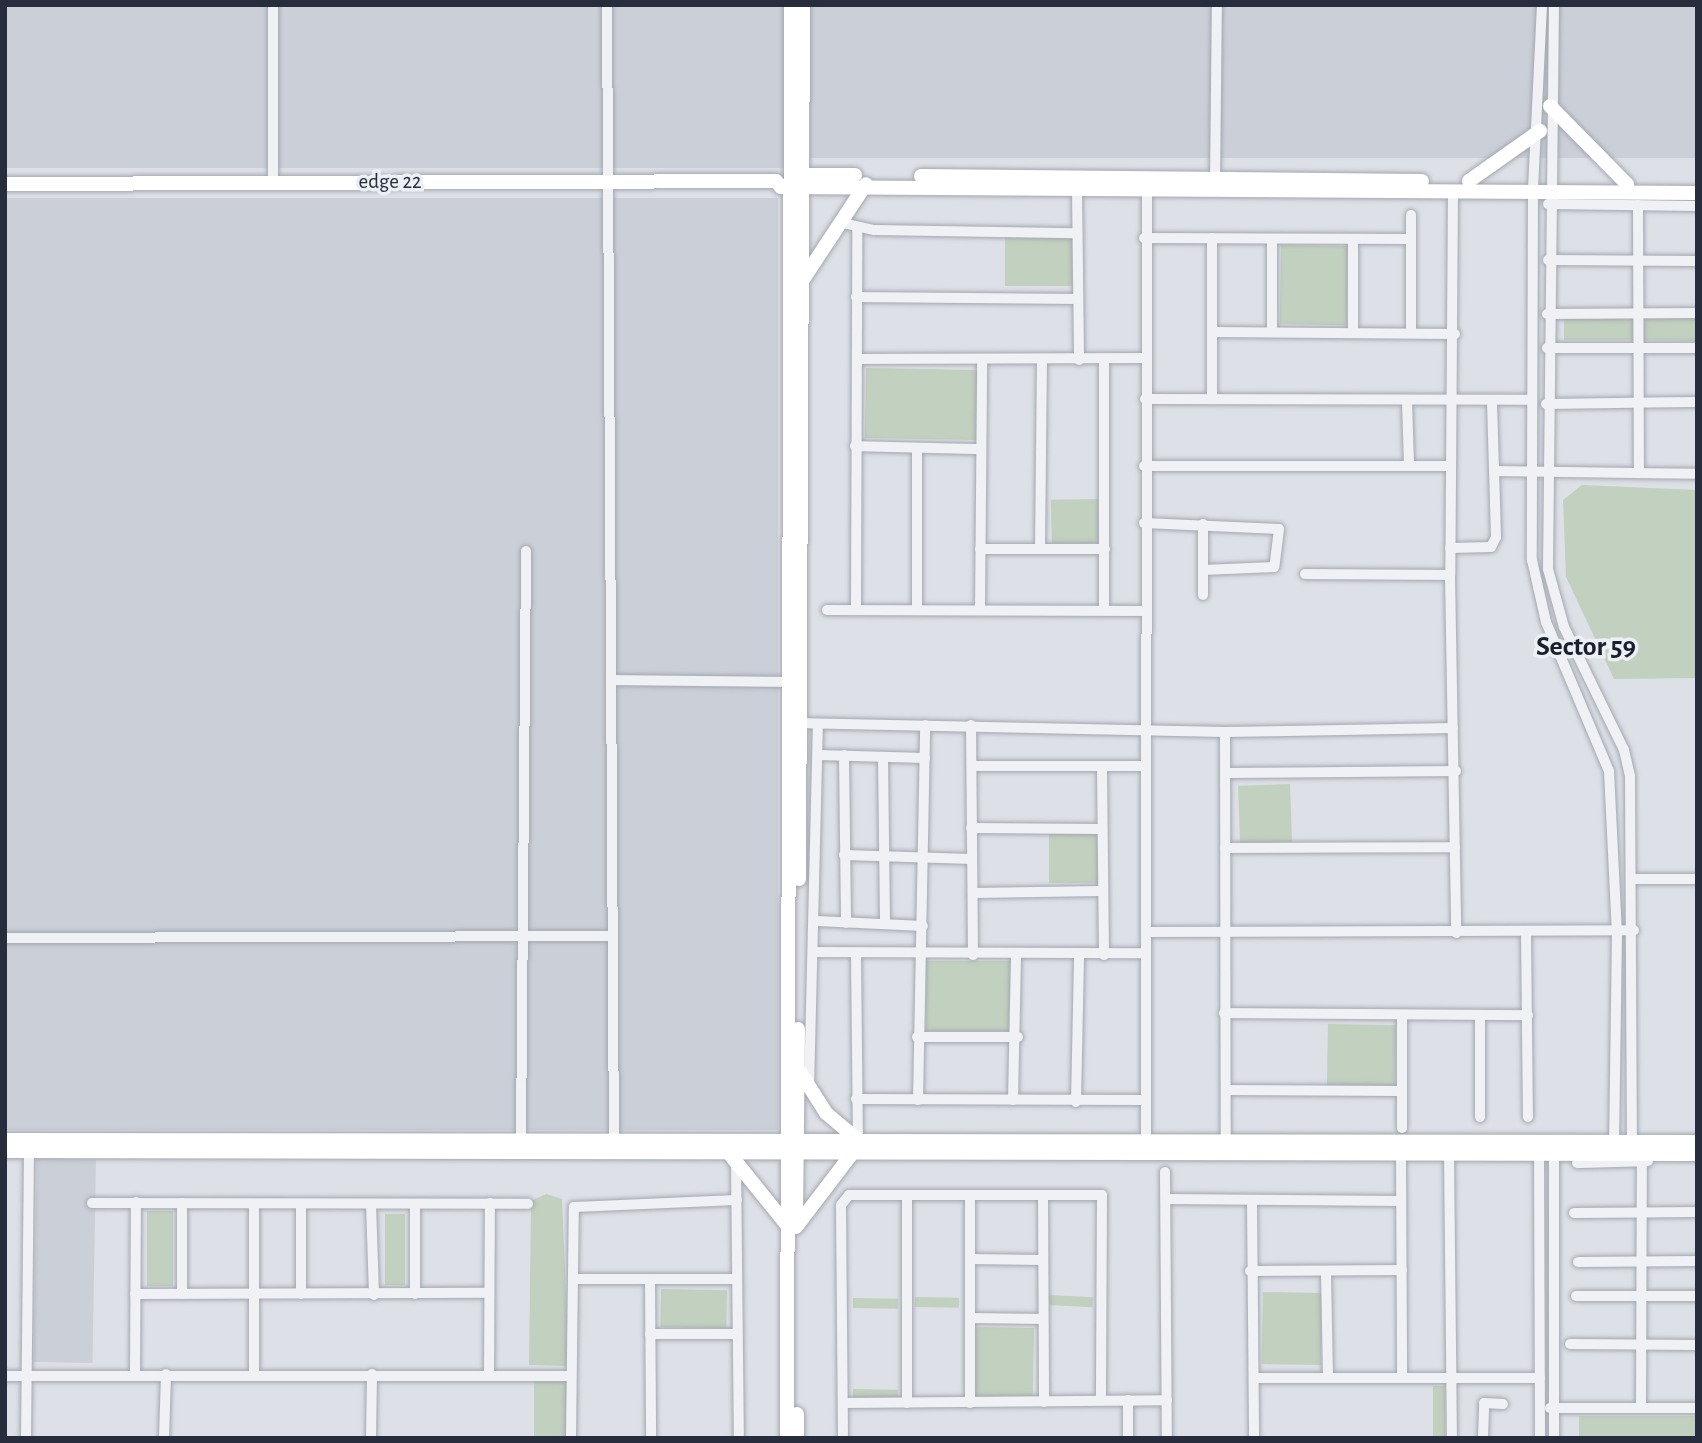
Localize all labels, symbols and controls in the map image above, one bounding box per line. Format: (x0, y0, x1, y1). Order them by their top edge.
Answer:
street label: edge 22 (358, 169, 422, 195)
district label: Sector 59 (1536, 630, 1636, 664)

